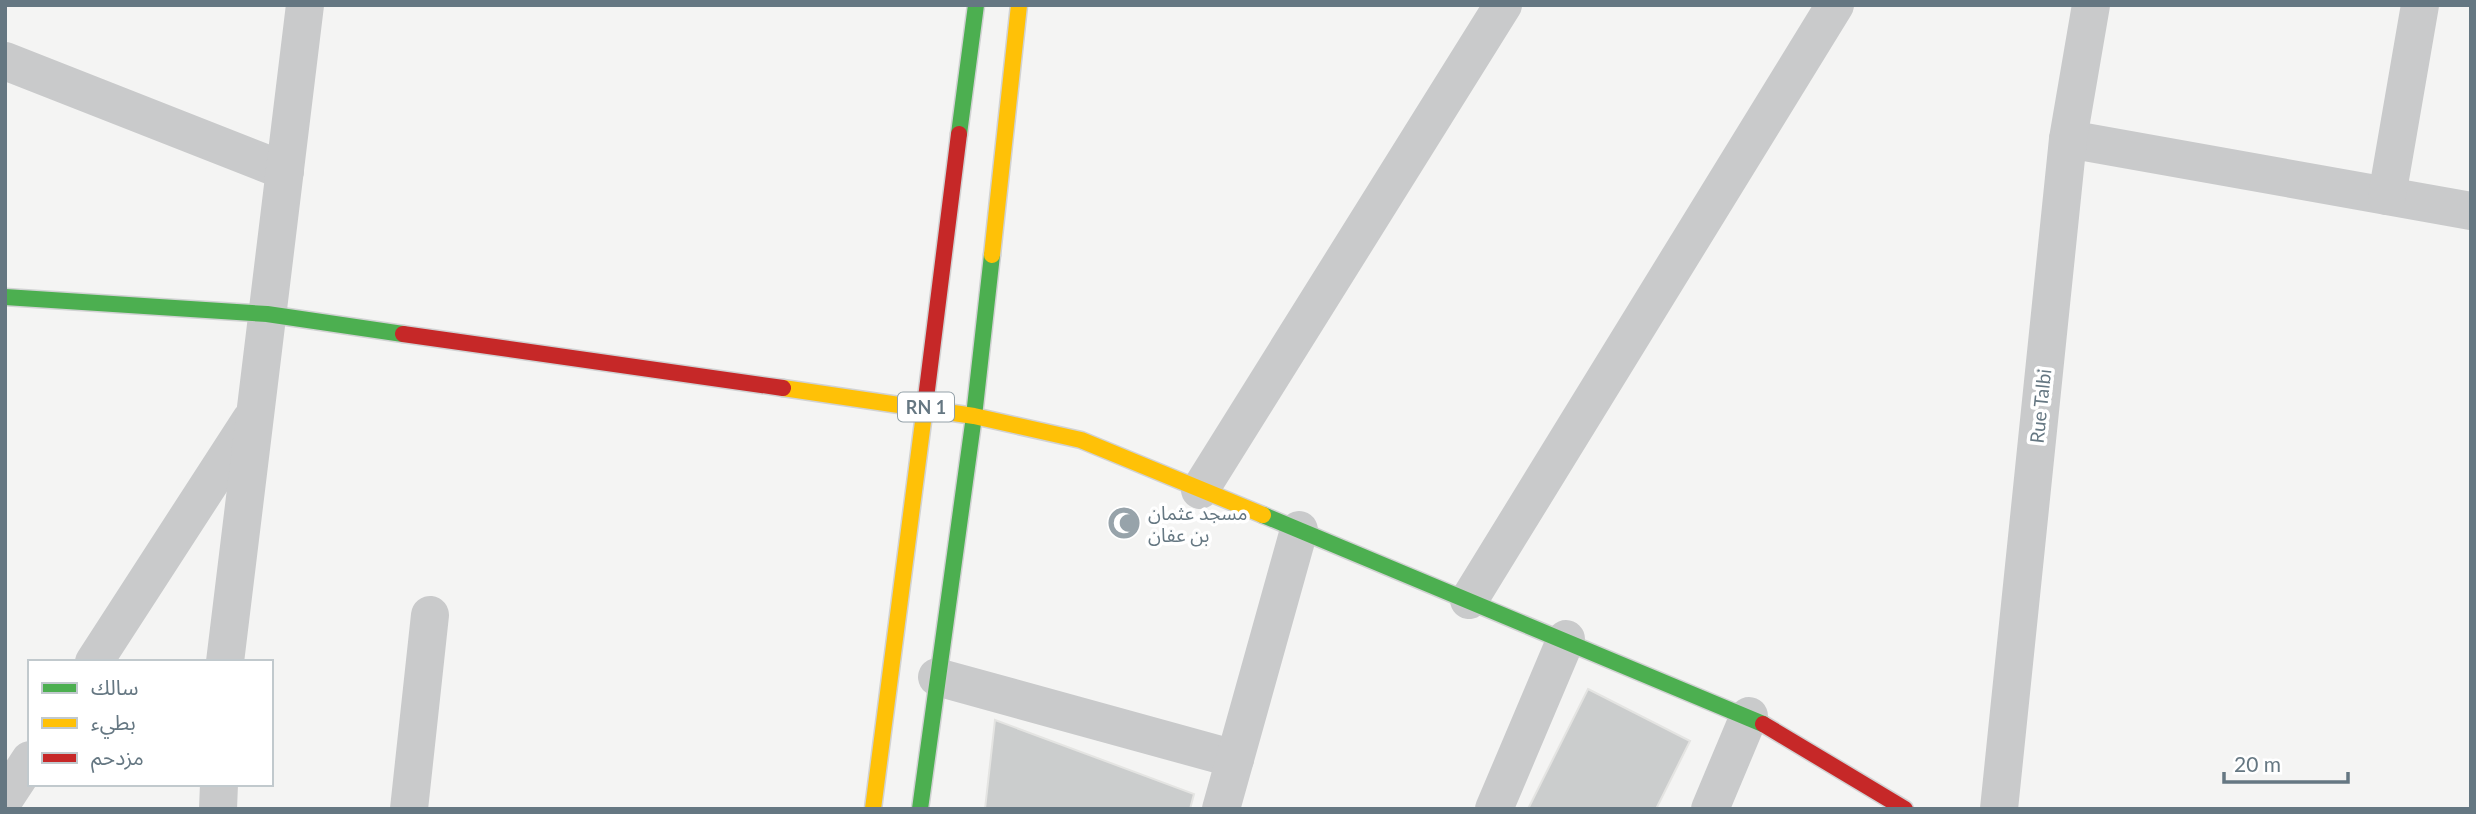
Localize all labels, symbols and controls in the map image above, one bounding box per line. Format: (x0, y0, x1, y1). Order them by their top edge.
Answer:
street label: Rue Talbi (2025, 368, 2055, 444)
road number: RN 1 (898, 393, 954, 422)
place label: مسجد عثمان بن عفان (1148, 501, 1247, 547)
mosque icon: مسجد عثمان بن عفان (1105, 504, 1143, 542)
legend (28, 660, 273, 786)
text: سالك (91, 674, 138, 699)
text: بطيء (91, 709, 136, 739)
scale bar (2224, 740, 2348, 784)
text: مزدحم (91, 744, 144, 773)
text: 20 m (2234, 751, 2281, 776)

